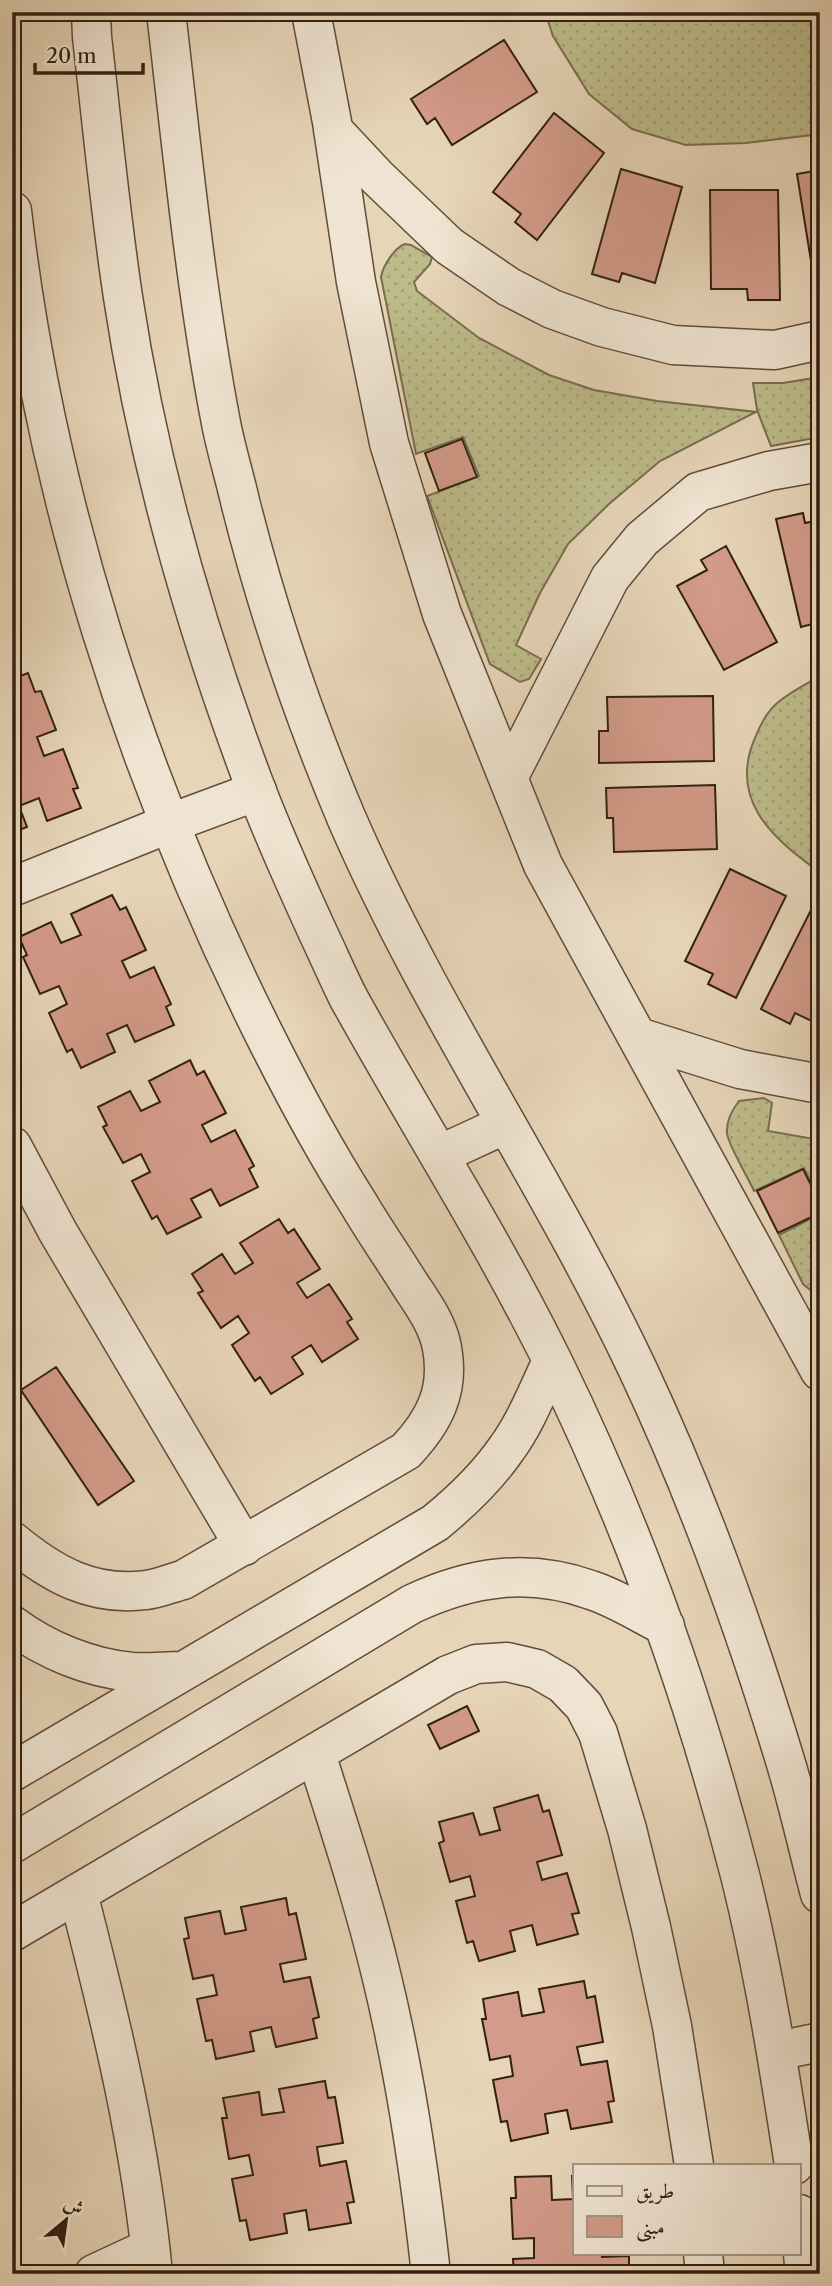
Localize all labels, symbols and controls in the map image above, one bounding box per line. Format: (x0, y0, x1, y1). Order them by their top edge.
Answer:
scale bar (35, 32, 144, 76)
text: 20 m (46, 43, 97, 68)
legend (573, 2164, 800, 2254)
text: طريق (636, 2178, 674, 2204)
north arrow (32, 2184, 102, 2254)
text: ش (60, 2191, 88, 2220)
text: مبنى (636, 2214, 665, 2242)

